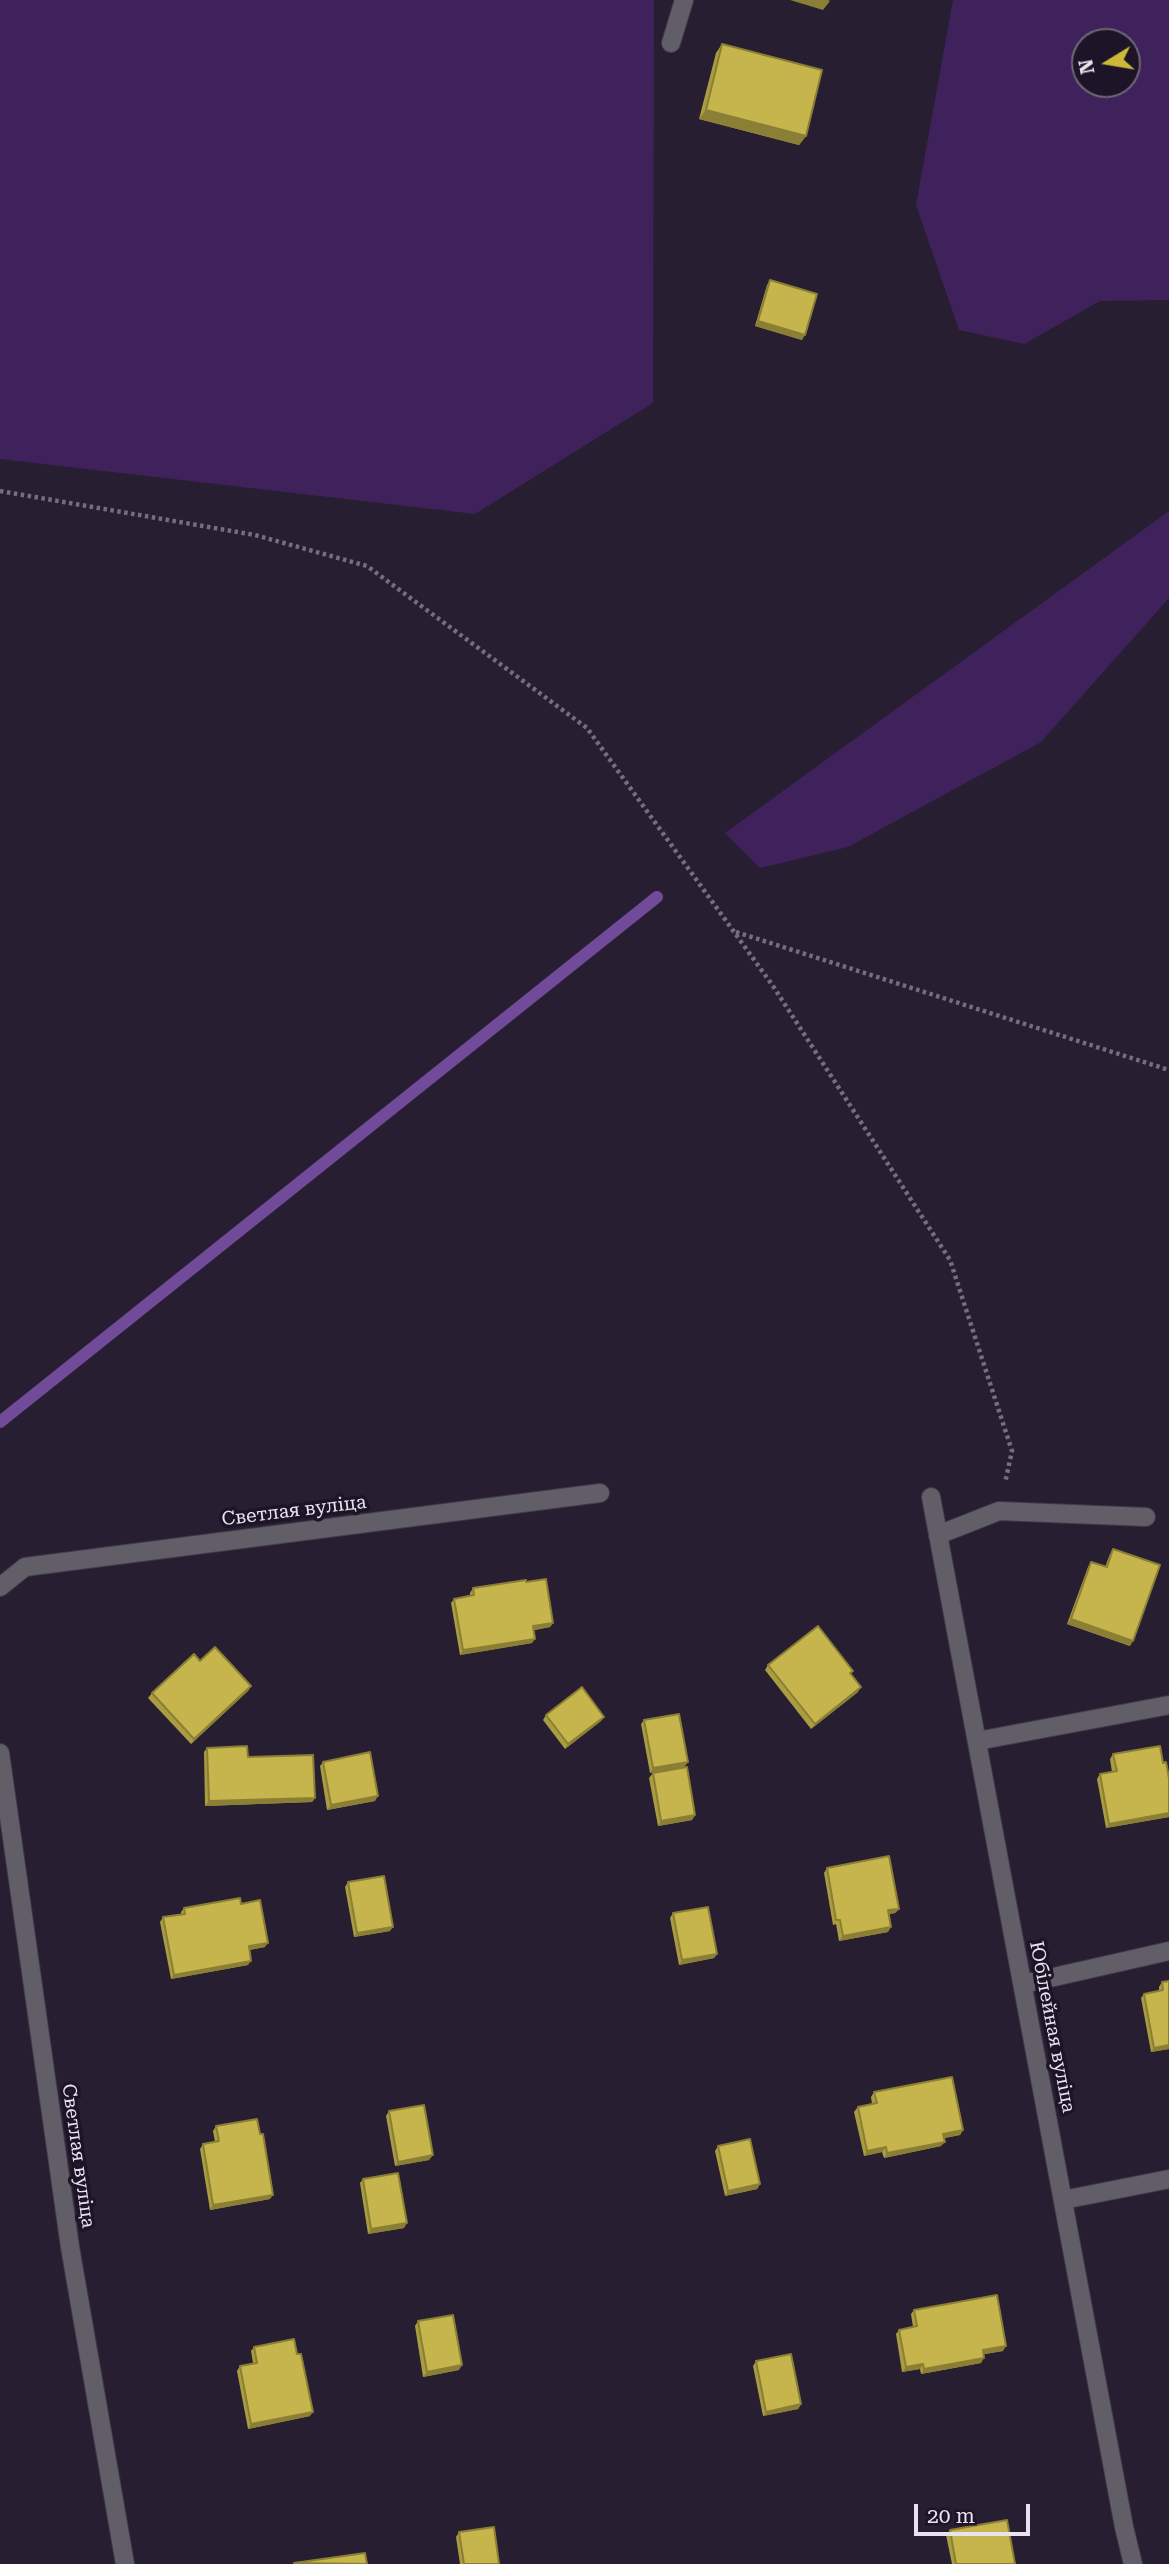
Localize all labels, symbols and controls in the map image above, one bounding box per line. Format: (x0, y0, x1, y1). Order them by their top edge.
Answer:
north arrow (1071, 28, 1141, 98)
text: N (1074, 57, 1100, 76)
street label: Светлая вуліца (220, 1491, 368, 1531)
street label: Юбілейная вуліца (1024, 1939, 1080, 2115)
street label: Светлая вуліца (57, 2082, 99, 2230)
scale bar (917, 2490, 1032, 2534)
text: 20 m (927, 2504, 975, 2528)

